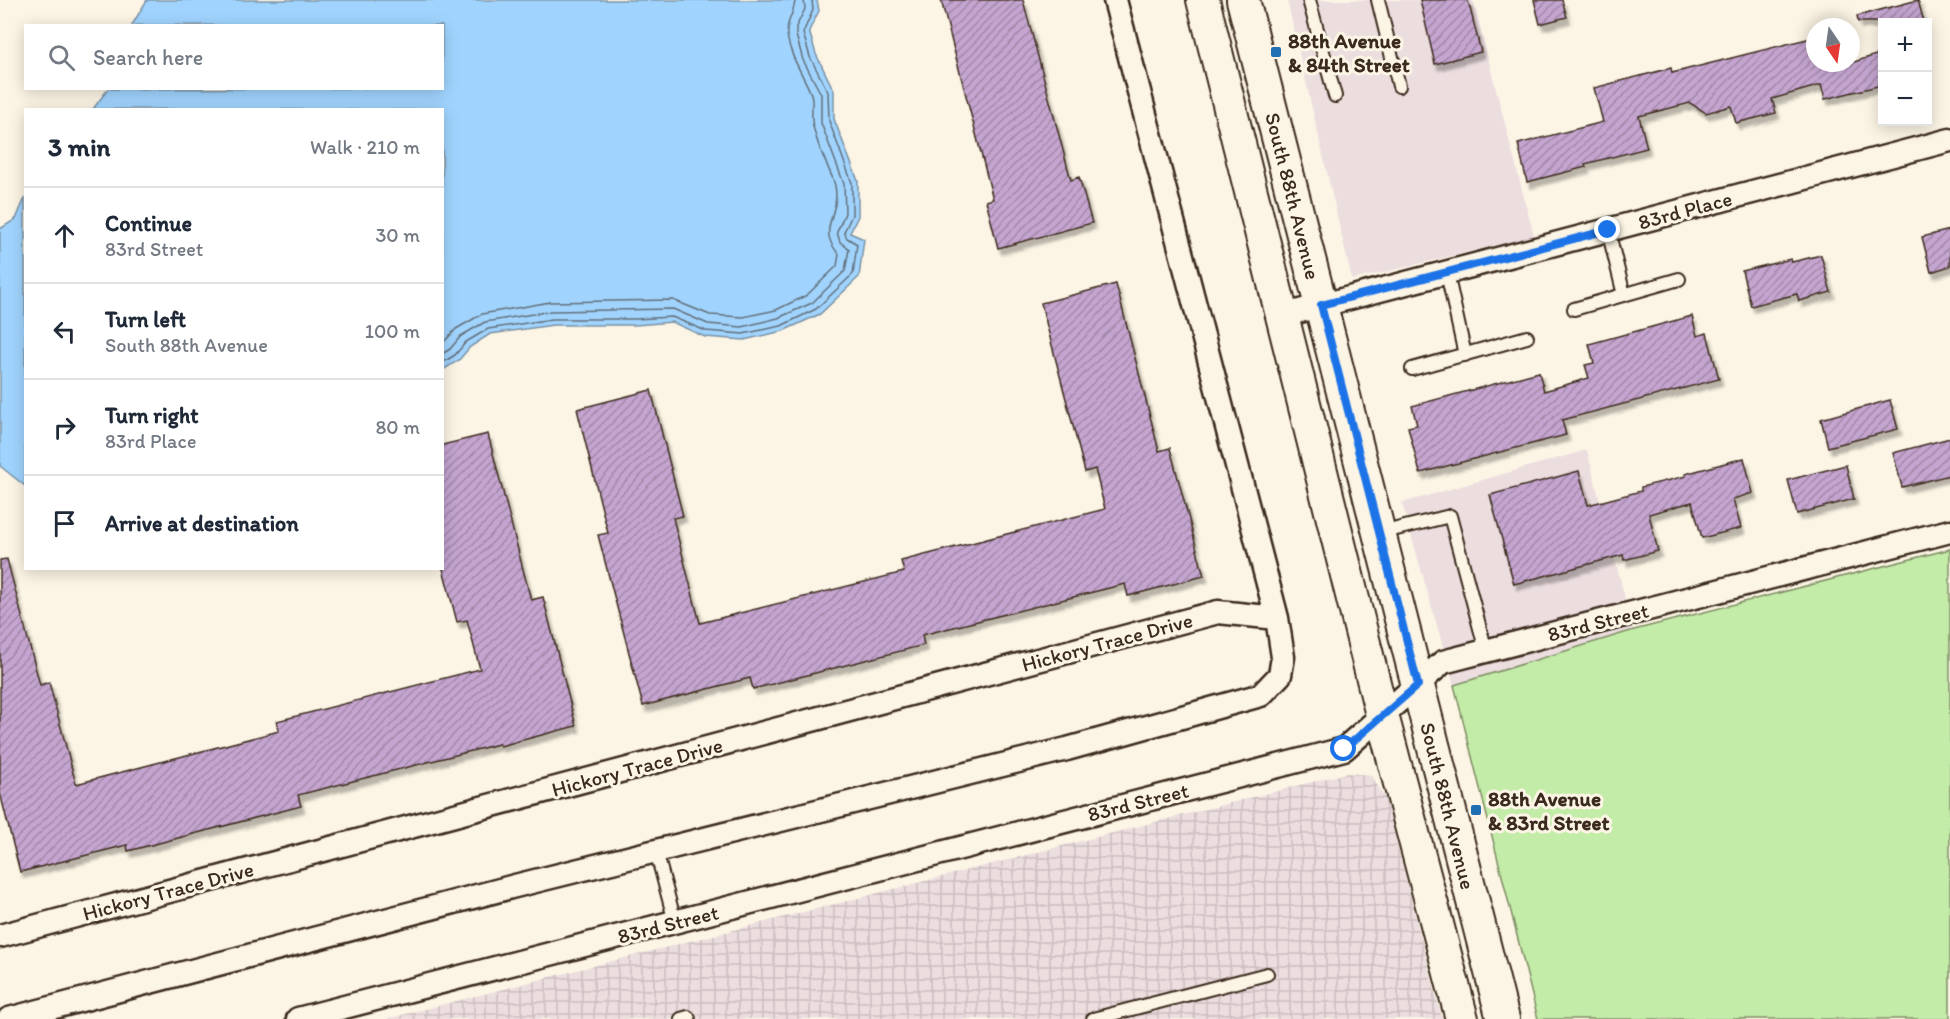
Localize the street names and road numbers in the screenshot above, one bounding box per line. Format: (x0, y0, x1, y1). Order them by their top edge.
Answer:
street label: South 88th Avenue (1260, 110, 1326, 282)
street label: 83rd Place (1635, 186, 1735, 234)
street label: 83rd Street (1545, 597, 1651, 647)
street label: Hickory Trace Drive (1019, 607, 1195, 677)
street label: South 88th Avenue (1415, 720, 1481, 892)
street label: Hickory Trace Drive (549, 732, 725, 802)
street label: 83rd Street (1085, 777, 1191, 827)
street label: Hickory Trace Drive (80, 856, 256, 926)
street label: 83rd Street (615, 899, 721, 949)

